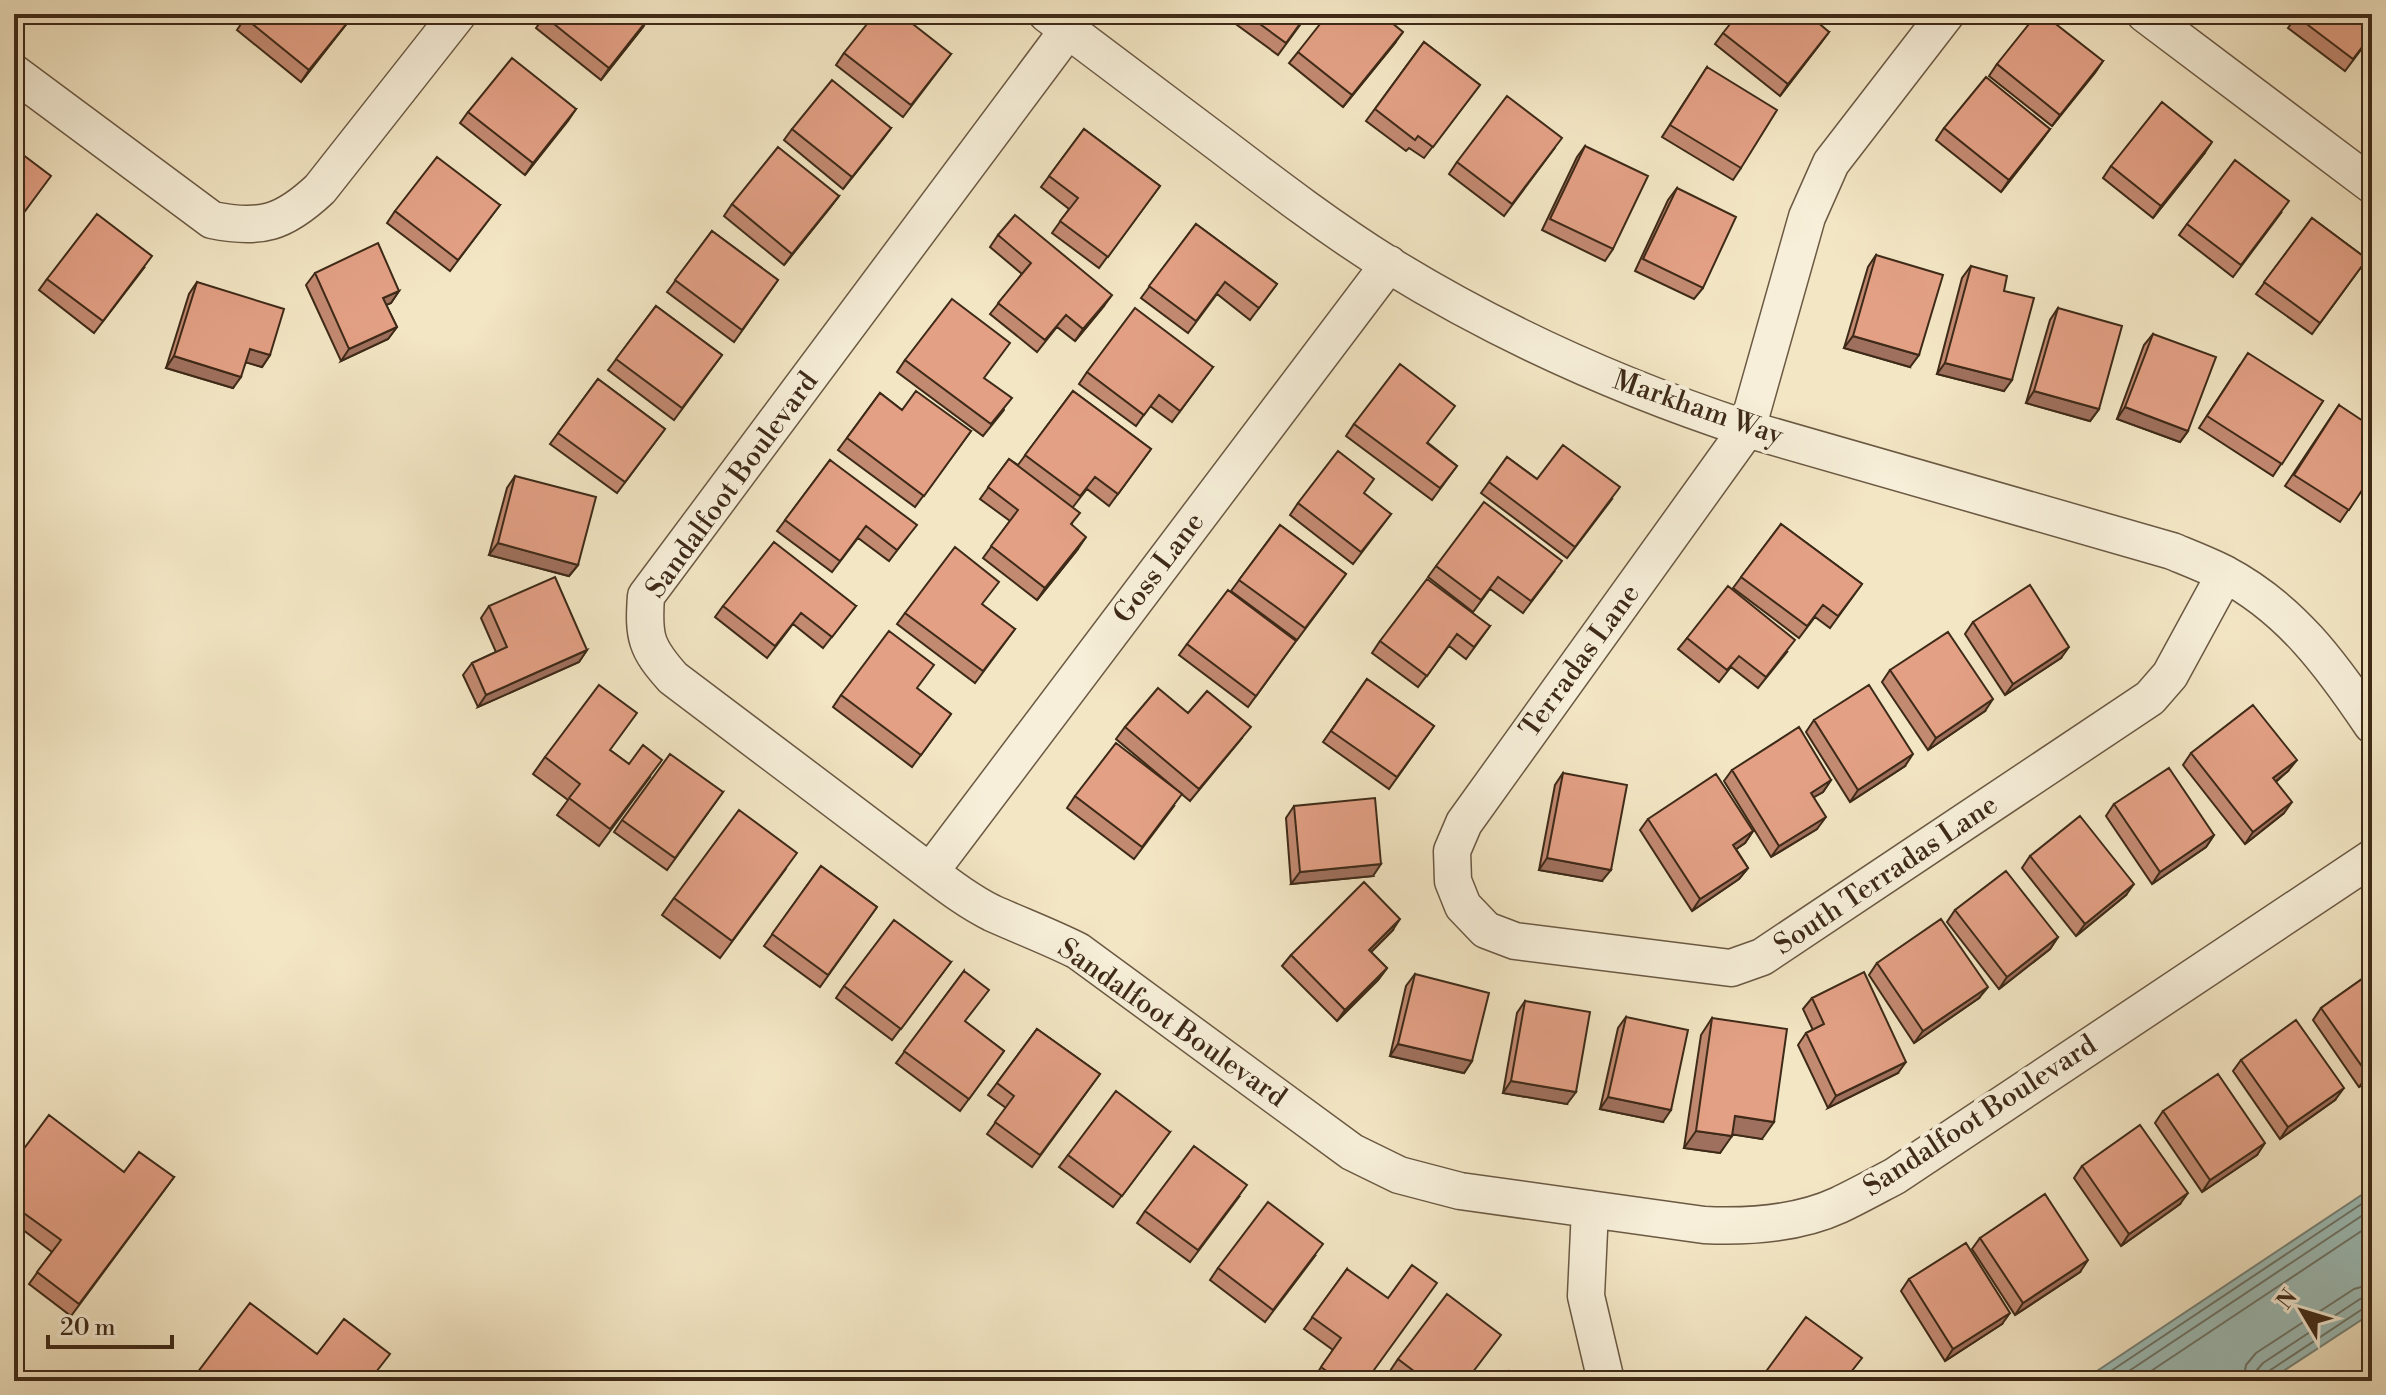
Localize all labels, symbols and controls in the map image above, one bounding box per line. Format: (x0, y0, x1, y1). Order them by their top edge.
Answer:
street label: Markham Way (1608, 363, 1788, 454)
street label: Sandalfoot Boulevard (638, 365, 826, 605)
street label: Goss Lane (1106, 505, 1212, 631)
street label: Terradas Lane (1512, 577, 1648, 745)
street label: South Terradas Lane (1768, 787, 2004, 963)
street label: Sandalfoot Boulevard (1051, 931, 1293, 1115)
street label: Sandalfoot Boulevard (1857, 1027, 2103, 1205)
north arrow (2262, 1271, 2342, 1351)
text: N (2271, 1284, 2304, 1315)
scale bar (48, 1299, 172, 1349)
text: 20 m (60, 1313, 116, 1343)

